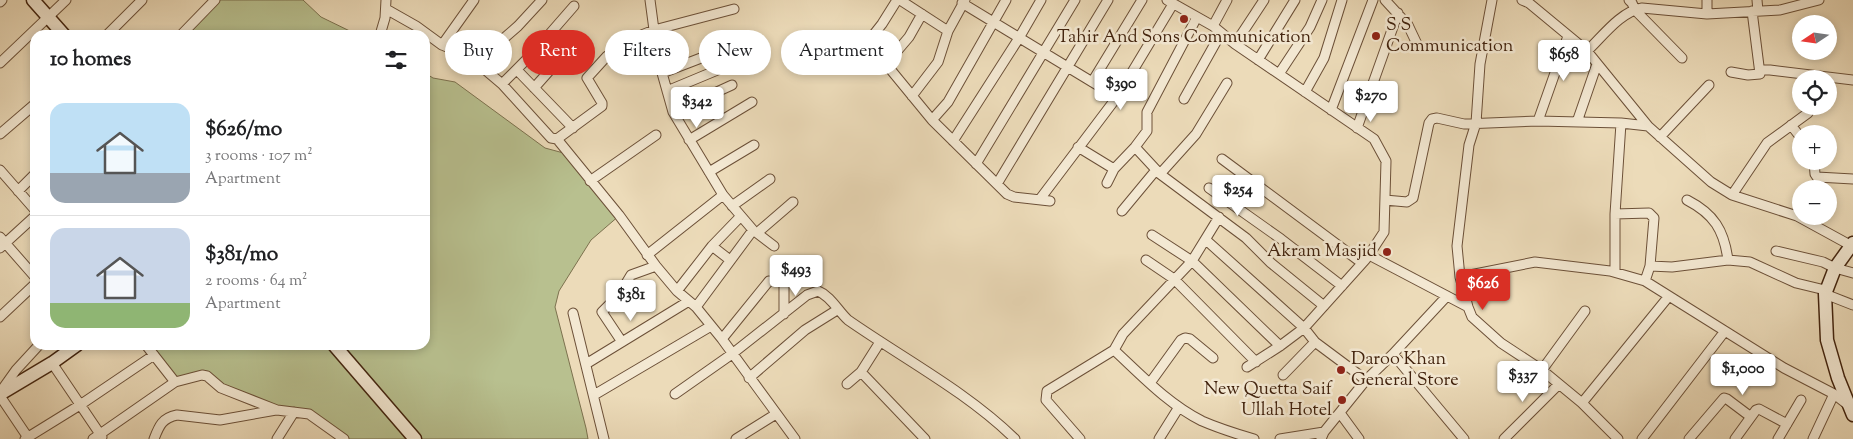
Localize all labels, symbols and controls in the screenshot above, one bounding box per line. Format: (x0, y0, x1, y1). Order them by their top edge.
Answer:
marker: Tahir And Sons Communication (1178, 13, 1190, 25)
place label: S S Communication (1386, 13, 1514, 60)
north arrow (1792, 15, 1838, 60)
map controls (1792, 15, 1837, 225)
place label: Tahir And Sons Communication (1057, 25, 1311, 51)
chip: Buy (445, 30, 512, 75)
chip: Rent (522, 30, 595, 75)
chip: Filters (605, 30, 689, 75)
chip: New (699, 30, 771, 75)
chip: Apartment (781, 30, 902, 75)
marker: S S Communication (1370, 30, 1382, 42)
pin: $658 (1534, 39, 1594, 82)
text: $658 (1549, 44, 1579, 67)
text: 10 homes (50, 45, 131, 75)
icon: filters (382, 46, 410, 74)
pin: $390 (1091, 68, 1151, 111)
button: locate (1792, 70, 1837, 115)
text: $390 (1105, 73, 1137, 96)
pin: $270 (1341, 80, 1401, 123)
text: $270 (1355, 85, 1387, 108)
pin: $342 (667, 86, 727, 129)
text: $342 (682, 91, 712, 114)
text: $626/mo (205, 115, 282, 145)
icon: home (90, 123, 150, 183)
button: + (1792, 125, 1837, 170)
text: 3 rooms · 107 m² (205, 145, 313, 168)
text: Apartment (205, 168, 281, 191)
pin: $254 (1208, 174, 1268, 217)
text: $254 (1223, 179, 1253, 202)
button: − (1792, 180, 1837, 225)
place label: Akram Masjid (1267, 239, 1377, 265)
text: $381/mo (205, 240, 278, 270)
marker: Akram Masjid (1381, 246, 1393, 258)
icon: home (90, 248, 150, 308)
pin: $493 (766, 254, 826, 297)
text: $493 (781, 259, 811, 282)
pin: $626 (1453, 268, 1513, 311)
text: 2 rooms · 64 m² (205, 270, 308, 293)
text: $626 (1467, 273, 1499, 296)
pin: $381 (601, 280, 661, 322)
text: $381 (617, 284, 645, 307)
text: Apartment (205, 293, 281, 316)
place label: Daroo Khan General Store (1351, 347, 1459, 394)
pin: $1,000 (1702, 354, 1784, 396)
text: $1,000 (1722, 358, 1764, 381)
pin: $337 (1493, 360, 1553, 403)
marker: Daroo Khan General Store (1335, 364, 1347, 376)
text: $337 (1508, 365, 1538, 388)
place label: New Quetta Saif Ullah Hotel (1204, 377, 1333, 424)
marker: New Quetta Saif Ullah Hotel (1336, 394, 1348, 406)

